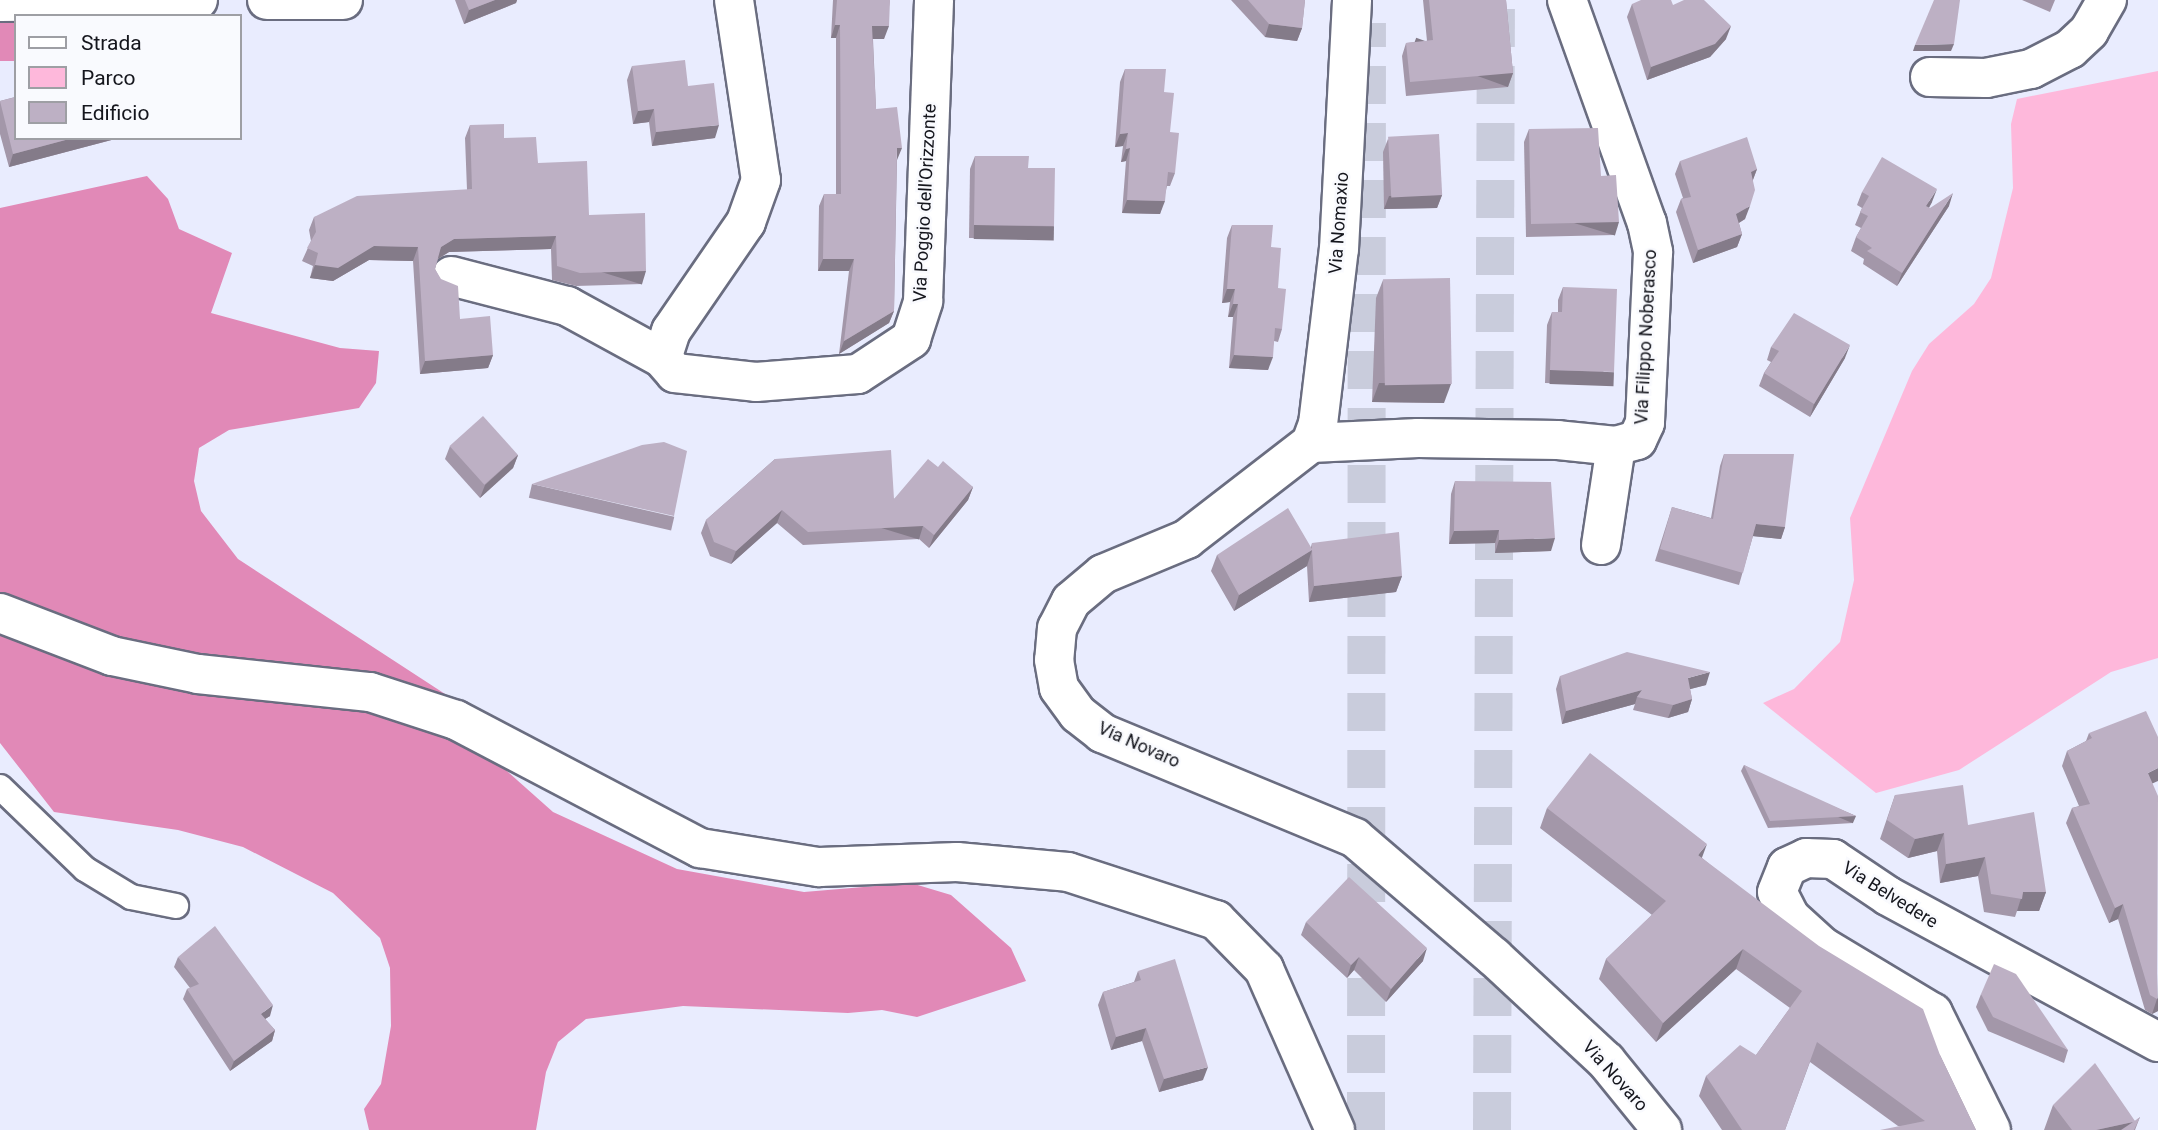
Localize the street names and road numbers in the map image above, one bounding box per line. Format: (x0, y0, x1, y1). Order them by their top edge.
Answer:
street label: Via Poggio dell'Orizzonte (909, 103, 941, 303)
street label: Via Nomaxio (1325, 171, 1353, 275)
street label: Via Filippo Noberasco (1631, 249, 1661, 425)
street label: Via Novaro (1095, 717, 1183, 773)
street label: Via Belvedere (1838, 857, 1942, 933)
street label: Via Novaro (1578, 1036, 1652, 1116)

